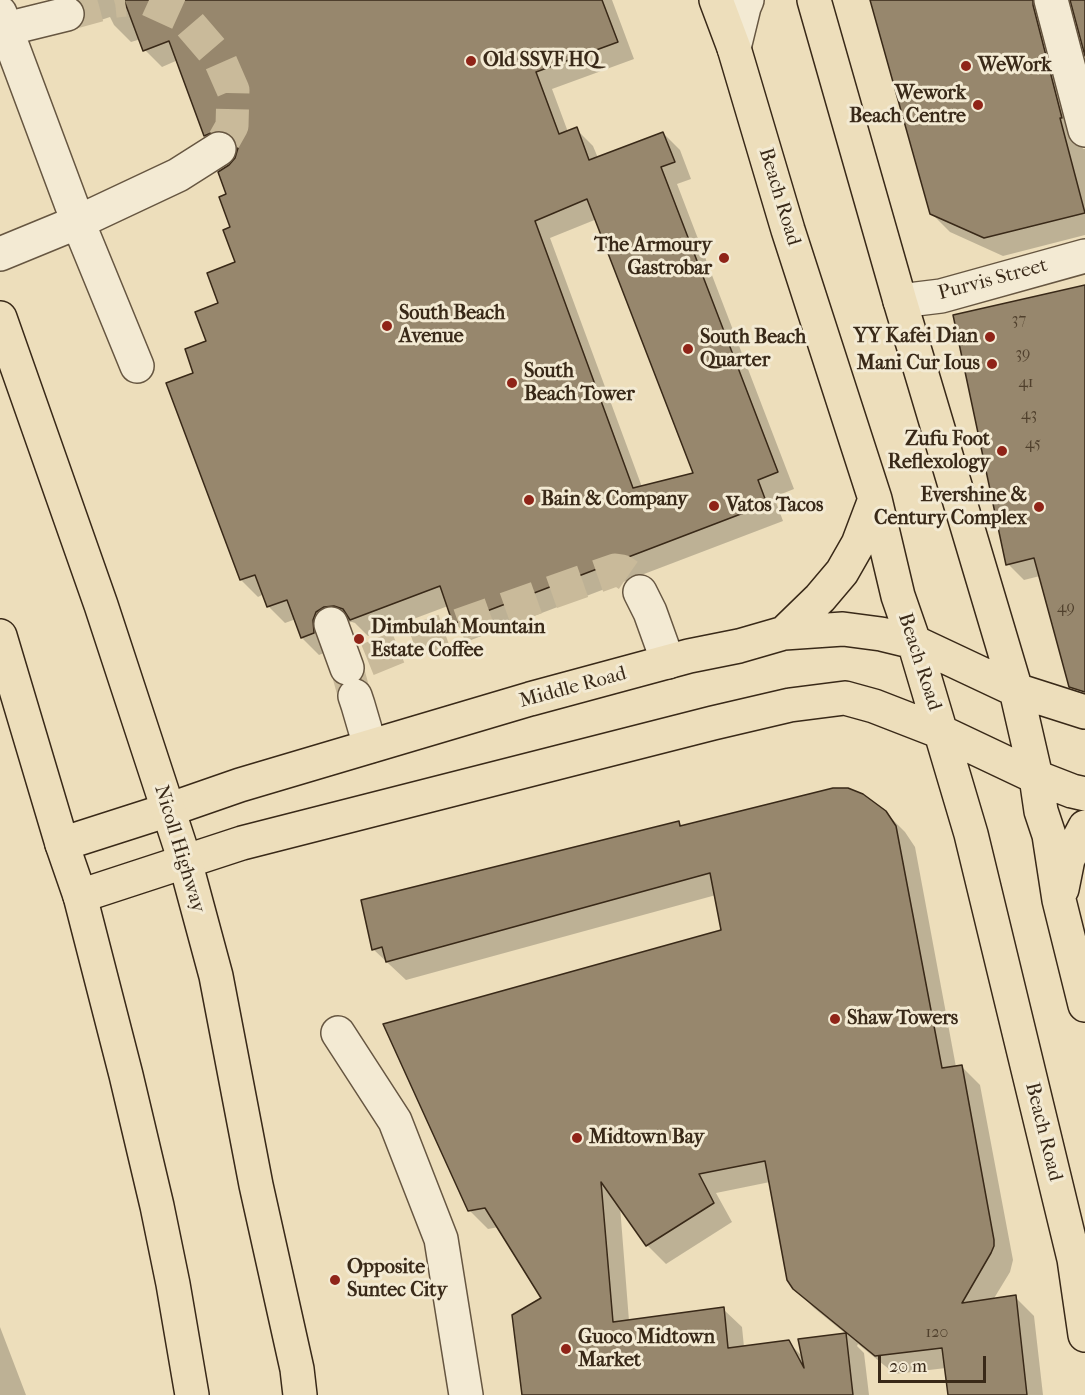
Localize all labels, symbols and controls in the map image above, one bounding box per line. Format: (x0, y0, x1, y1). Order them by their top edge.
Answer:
place label: Old SSVF HQ (483, 49, 599, 73)
marker: Old SSVF HQ (464, 54, 478, 68)
place label: WeWork (978, 54, 1052, 78)
marker: WeWork (959, 59, 973, 73)
place label: Wework Beach Centre (849, 82, 966, 129)
marker: Wework Beach Centre (971, 98, 985, 112)
street label: Beach Road (753, 145, 805, 249)
place label: The Armoury Gastrobar (594, 234, 712, 281)
marker: The Armoury Gastrobar (717, 251, 731, 265)
street label: Purvis Street (936, 254, 1050, 306)
place label: South Beach Avenue (399, 302, 505, 349)
house number: 37 (1012, 310, 1026, 330)
marker: South Beach Avenue (380, 319, 394, 333)
place label: YY Kafei Dian (854, 325, 978, 349)
place label: South Beach Quarter (700, 326, 806, 373)
marker: YY Kafei Dian (983, 330, 997, 344)
marker: South Beach Quarter (681, 342, 695, 356)
house number: 39 (1016, 344, 1030, 364)
place label: Mani Cur Ious (857, 352, 980, 376)
marker: Mani Cur Ious (985, 357, 999, 371)
place label: South Beach Tower (524, 360, 635, 407)
house number: 41 (1018, 373, 1034, 393)
marker: South Beach Tower (505, 376, 519, 390)
house number: 43 (1021, 405, 1037, 425)
place label: Zufu Foot Reflexology (888, 428, 990, 475)
house number: 45 (1025, 434, 1041, 454)
marker: Zufu Foot Reflexology (995, 444, 1009, 458)
place label: Evershine & Century Complex (874, 484, 1027, 531)
place label: Bain & Company (541, 488, 688, 512)
marker: Bain & Company (522, 493, 536, 507)
place label: Vatos Tacos (726, 494, 823, 518)
marker: Vatos Tacos (707, 499, 721, 513)
marker: Evershine & Century Complex (1032, 500, 1046, 514)
house number: 49 (1057, 598, 1075, 618)
street label: Beach Road (892, 610, 946, 714)
place label: Dimbulah Mountain Estate Coffee (371, 616, 545, 663)
marker: Dimbulah Mountain Estate Coffee (352, 632, 366, 646)
street label: Middle Road (517, 662, 629, 714)
street label: Nicoll Highway (148, 782, 210, 916)
place label: Shaw Towers (847, 1007, 958, 1031)
marker: Shaw Towers (828, 1012, 842, 1026)
street label: Beach Road (1019, 1080, 1067, 1184)
place label: Midtown Bay (589, 1126, 704, 1150)
marker: Midtown Bay (570, 1131, 584, 1145)
place label: Opposite Suntec City (347, 1256, 447, 1303)
marker: Opposite Suntec City (328, 1273, 342, 1287)
house number: 120 (926, 1323, 948, 1343)
place label: Guoco Midtown Market (578, 1326, 715, 1373)
marker: Guoco Midtown Market (559, 1342, 573, 1356)
scale bar (881, 1344, 989, 1382)
text: 20 m (889, 1356, 927, 1377)

